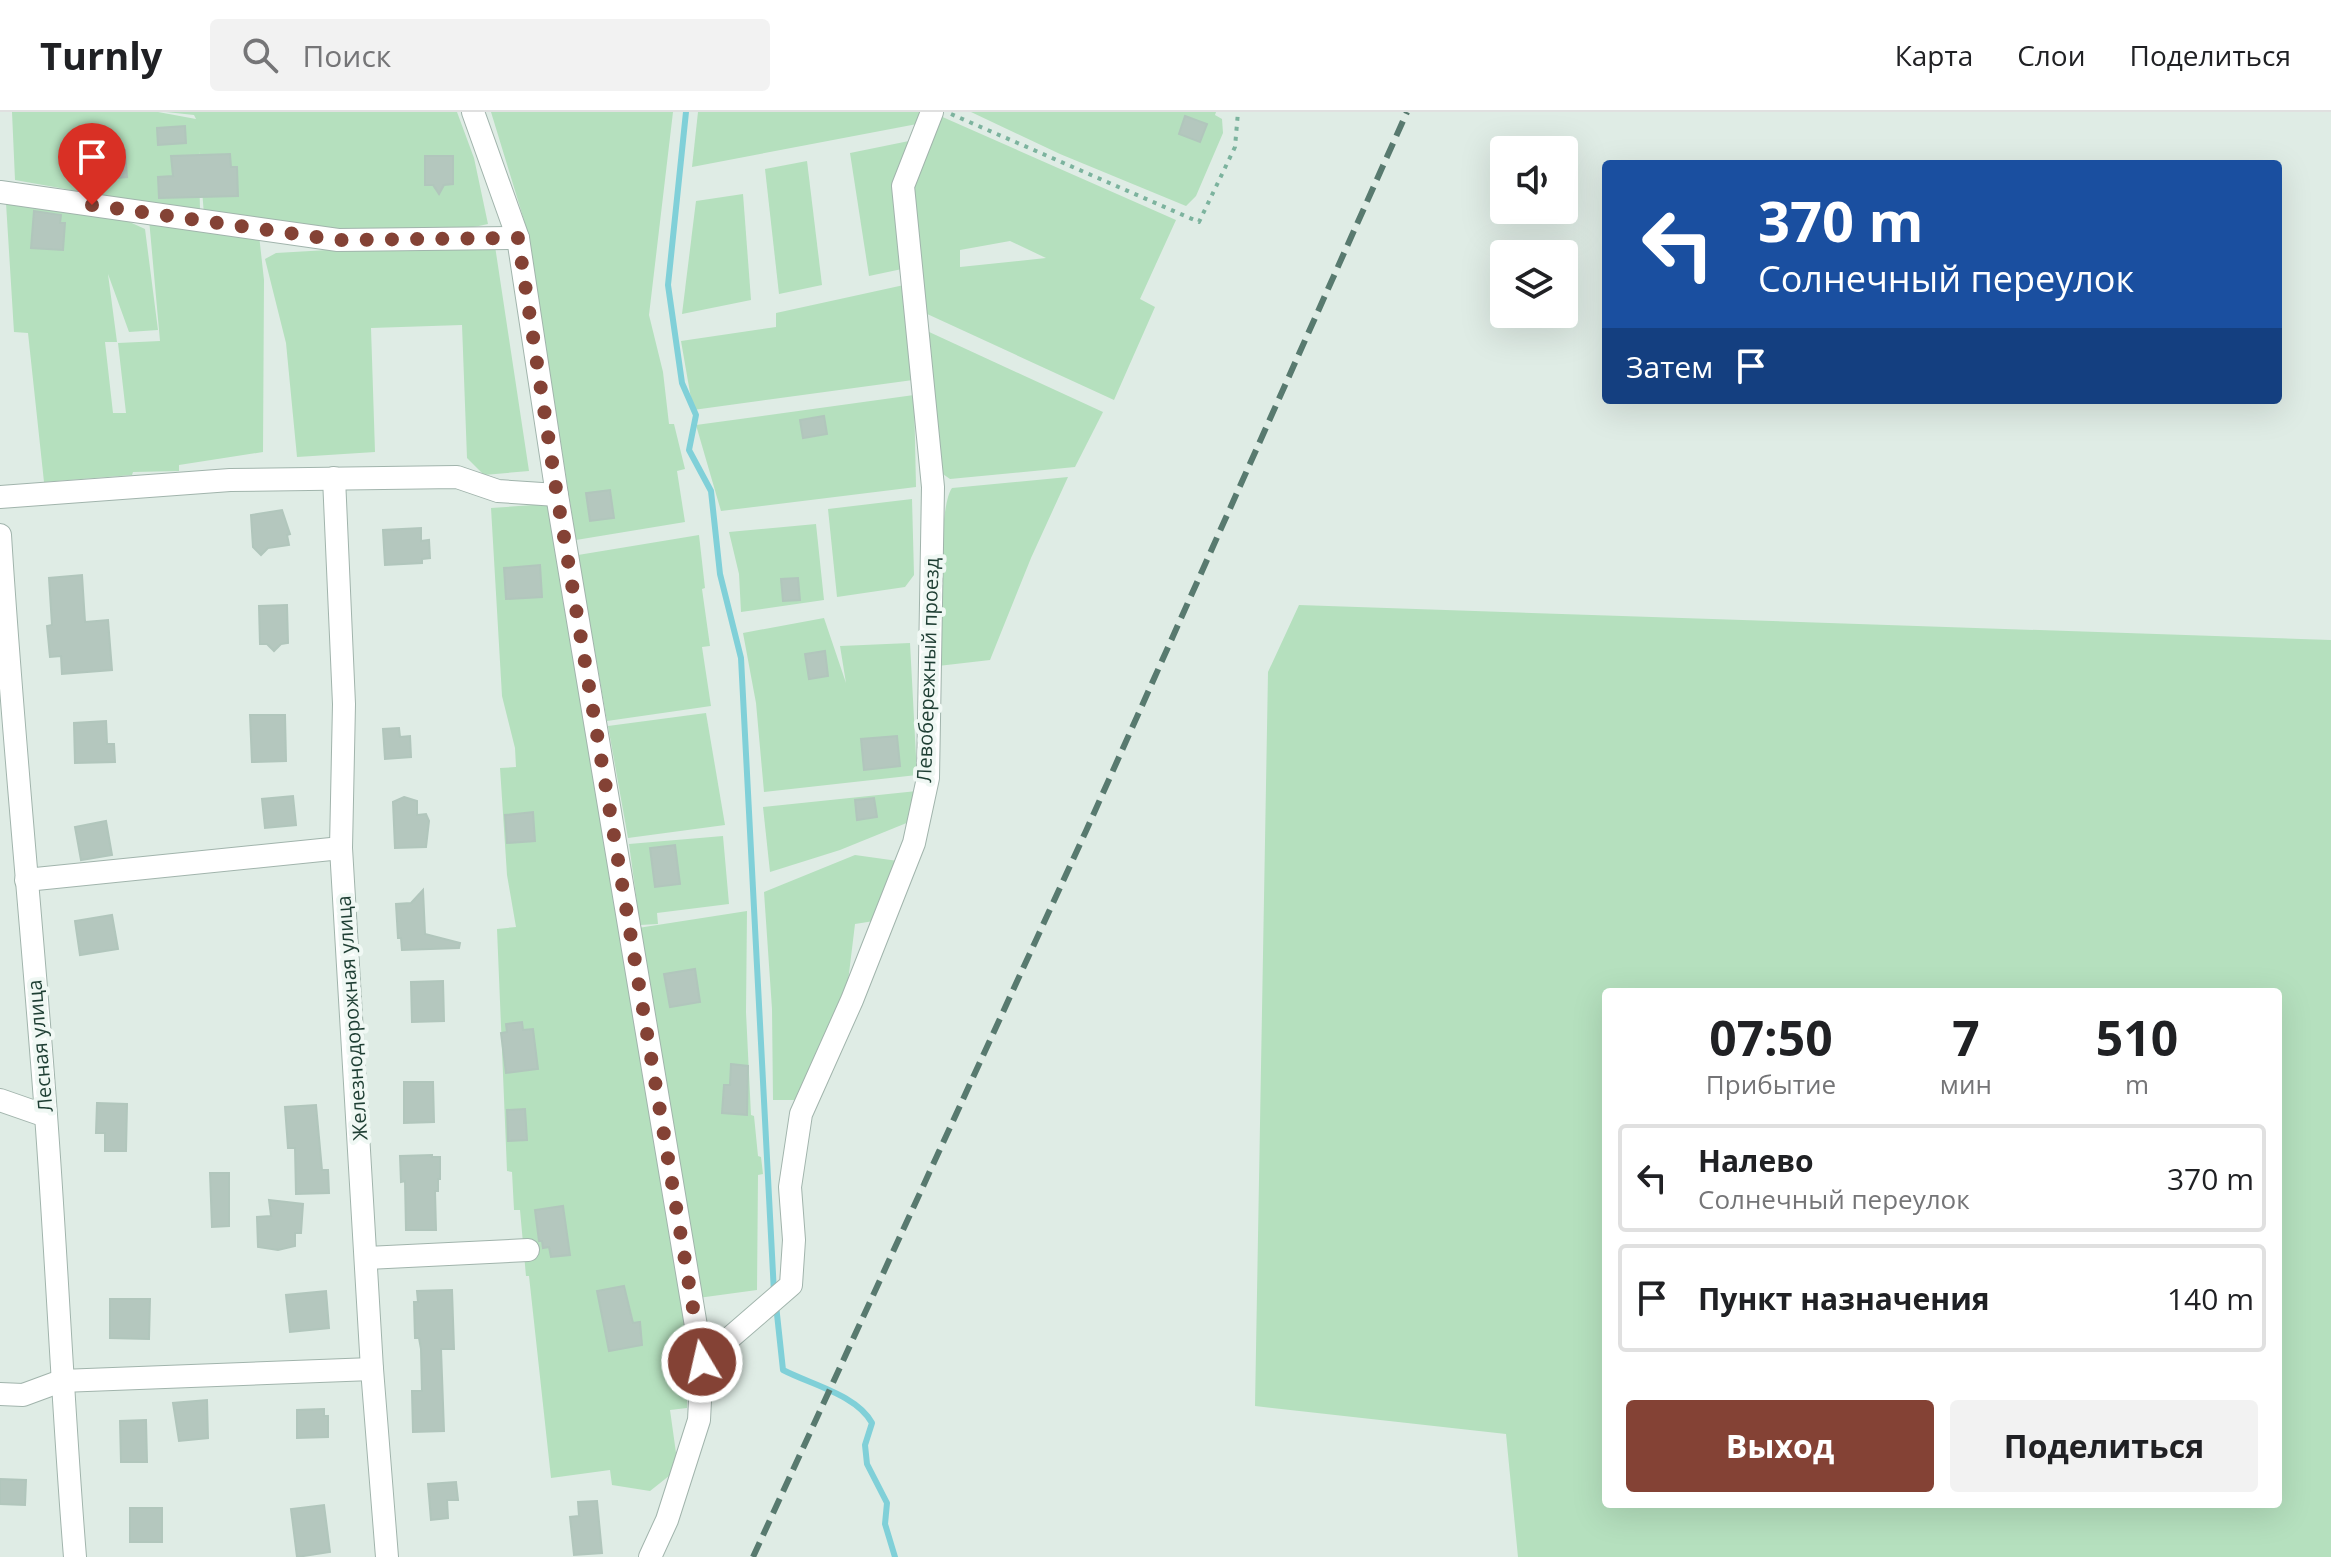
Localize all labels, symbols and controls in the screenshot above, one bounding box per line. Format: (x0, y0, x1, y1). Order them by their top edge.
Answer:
search box (210, 19, 770, 91)
text: Turnly (40, 29, 162, 81)
icon: search (238, 33, 282, 77)
text: Поиск (302, 35, 391, 76)
text: Карта (1895, 36, 1973, 74)
text: Слои (2017, 36, 2086, 74)
text: Поделиться (2130, 36, 2291, 74)
pin (58, 123, 126, 205)
icon: arrive (70, 135, 114, 179)
map controls (1490, 136, 1578, 328)
button: sound (1490, 136, 1578, 224)
text: 370 m (1758, 182, 1924, 258)
icon: left (1626, 192, 1730, 296)
button: layers (1490, 240, 1578, 328)
text: Солнечный переулок (1758, 254, 2134, 303)
icon: arrive (1729, 344, 1773, 388)
text: Затем (1626, 346, 1713, 387)
street label: Левобережный проезд (910, 557, 945, 783)
street label: Железнодорожная улица (329, 895, 374, 1141)
street label: Лесная улица (20, 979, 59, 1113)
text: 07:50 (1709, 1005, 1833, 1070)
text: 7 (1952, 1005, 1980, 1070)
text: 510 (2096, 1005, 2178, 1070)
text: Прибытие (1706, 1066, 1836, 1102)
text: мин (1940, 1066, 1992, 1102)
text: m (2125, 1066, 2149, 1102)
text: Налево (1698, 1140, 1814, 1181)
icon: left (1630, 1156, 1674, 1200)
text: 370 m (2167, 1158, 2254, 1199)
text: Солнечный переулок (1698, 1181, 1970, 1217)
icon: arrive (1630, 1276, 1674, 1320)
text: Пункт назначения (1698, 1278, 1990, 1319)
text: 140 m (2167, 1278, 2254, 1319)
position arrow (660, 1320, 744, 1404)
button: Выход (1626, 1400, 1934, 1492)
button: Поделиться (1950, 1400, 2258, 1492)

